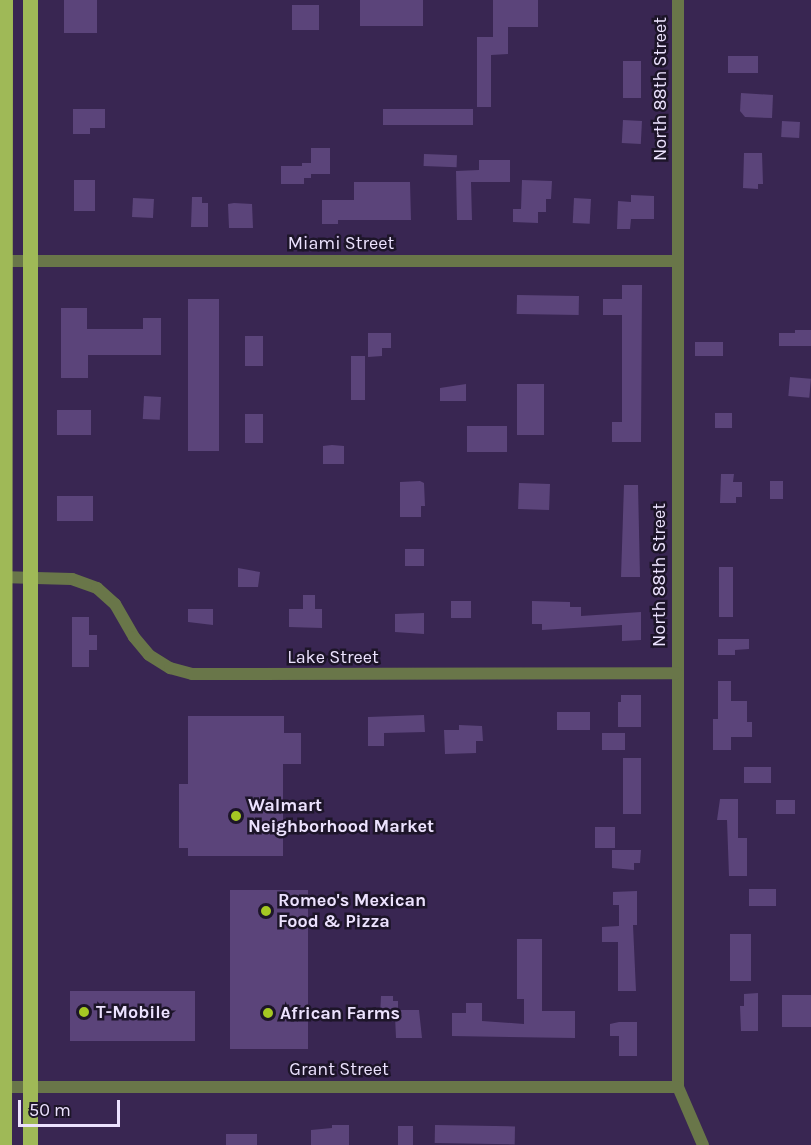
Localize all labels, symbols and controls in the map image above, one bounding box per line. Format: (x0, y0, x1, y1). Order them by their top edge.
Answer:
street label: North 88th Street (649, 17, 671, 161)
street label: Miami Street (288, 232, 394, 254)
street label: North 88th Street (648, 503, 670, 647)
street label: Lake Street (287, 646, 379, 668)
place label: Walmart Neighborhood Market (248, 795, 434, 838)
marker: Walmart Neighborhood Market (229, 809, 243, 823)
place label: Romeo's Mexican Food & Pizza (278, 890, 426, 932)
marker: Romeo's Mexican Food & Pizza (259, 904, 273, 918)
place label: T-Mobile (96, 1001, 170, 1023)
place label: African Farms (280, 1002, 400, 1024)
marker: T-Mobile (77, 1005, 91, 1019)
marker: African Farms (261, 1006, 275, 1020)
street label: Grant Street (289, 1058, 389, 1080)
scale bar (21, 1088, 123, 1126)
text: 50 m (29, 1099, 71, 1121)

